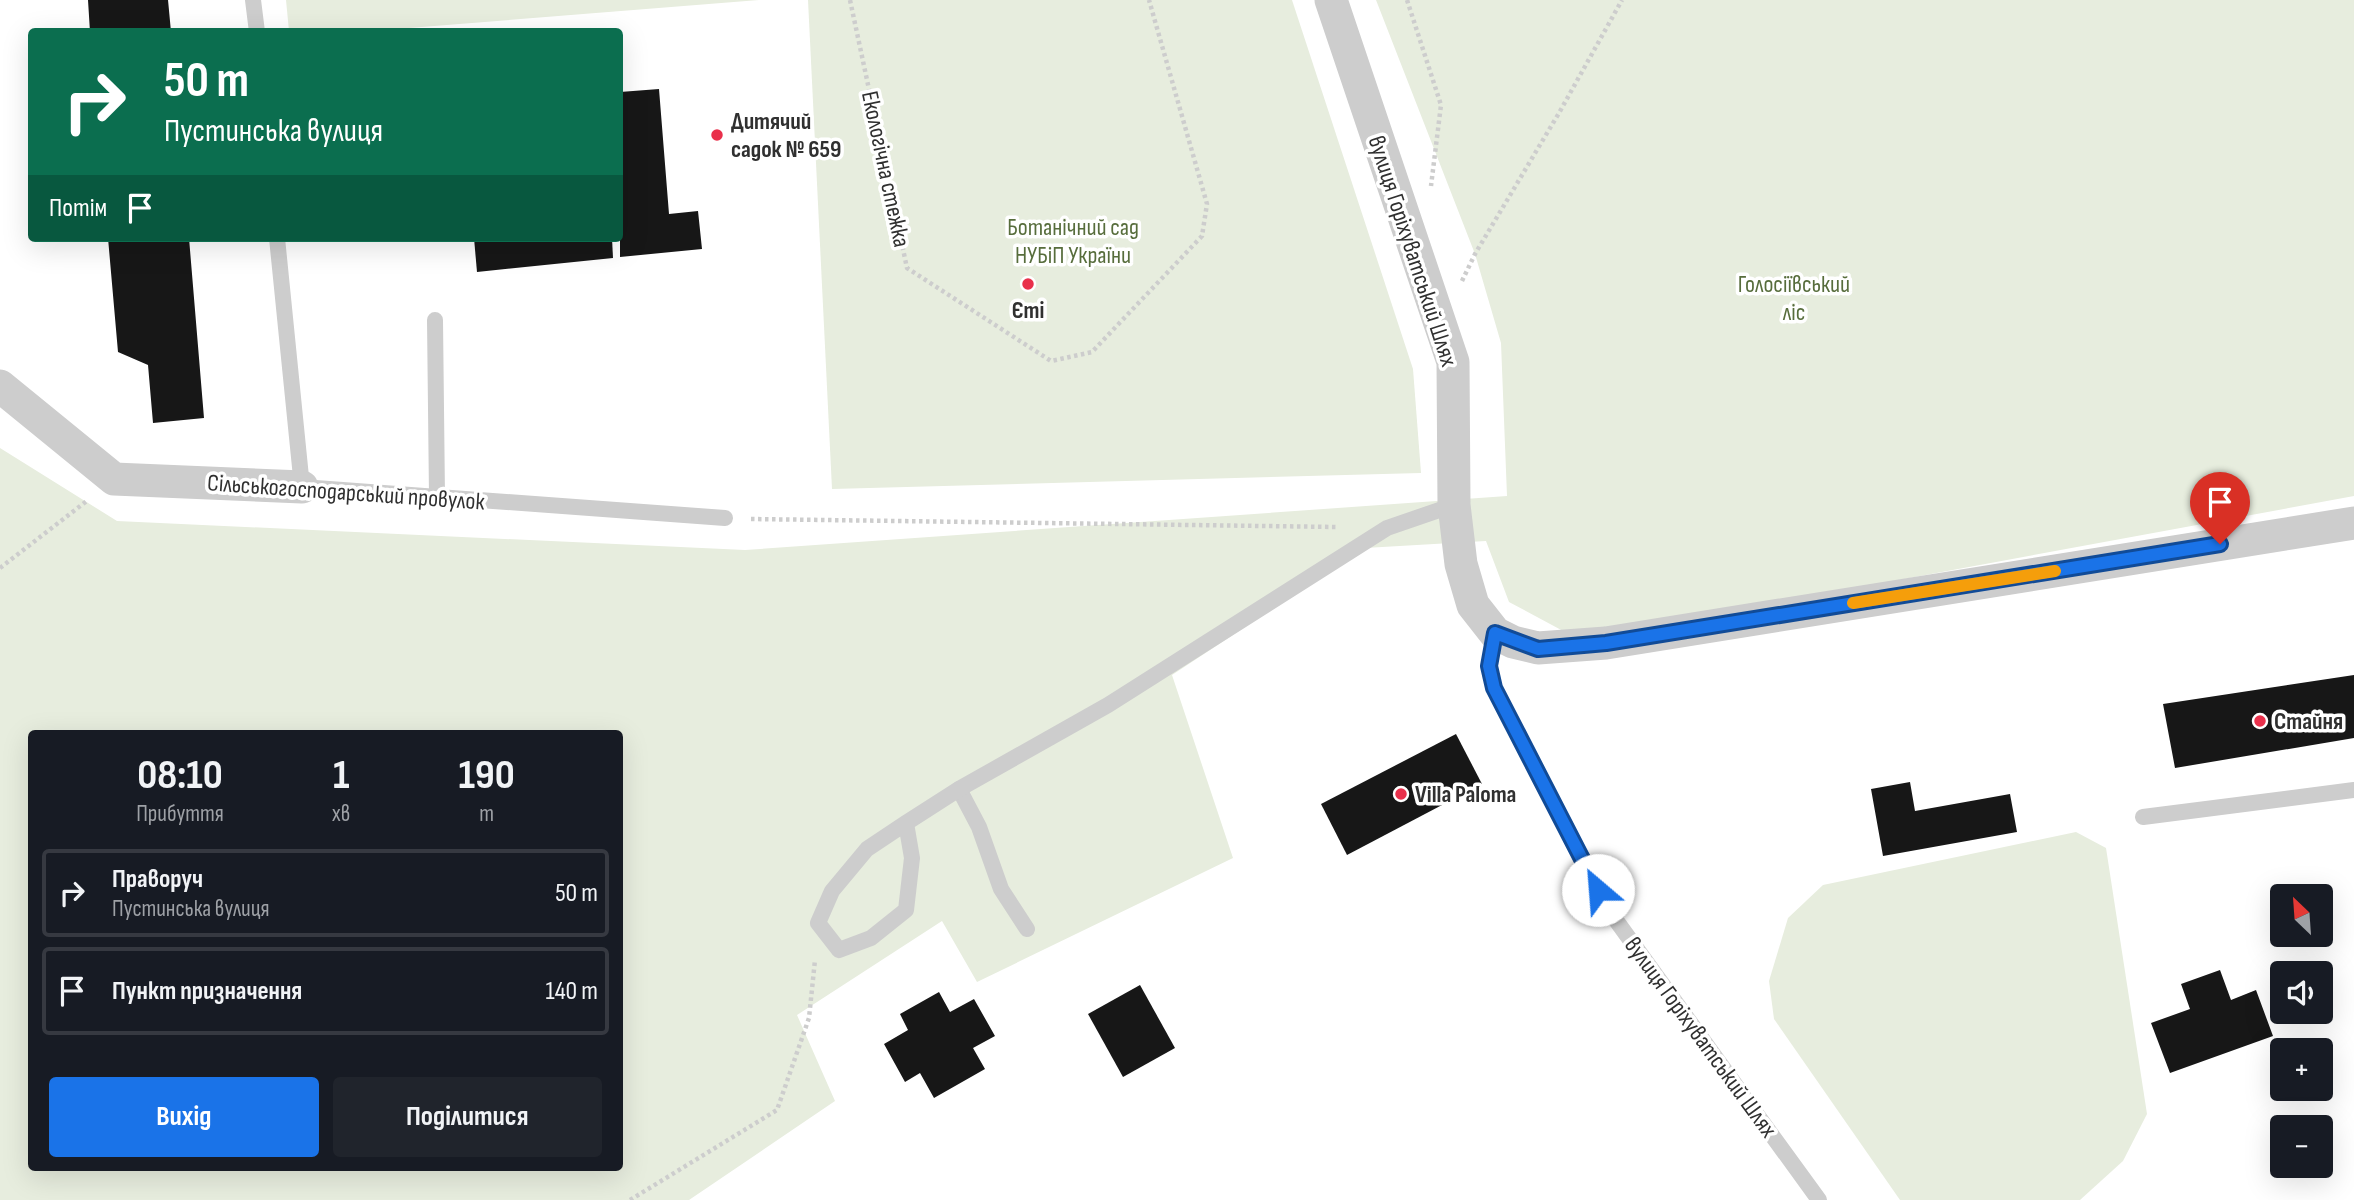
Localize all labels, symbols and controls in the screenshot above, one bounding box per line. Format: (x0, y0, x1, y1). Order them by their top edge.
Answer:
text: 50 m (164, 52, 249, 111)
icon: right (49, 56, 140, 147)
street label: Екологічна стежка (855, 88, 916, 250)
place label: Дитячий садок № 659 (731, 107, 841, 164)
text: Пустинська вулиця (164, 112, 383, 151)
marker: Дитячий садок № 659 (709, 127, 725, 143)
street label: вулиця Горіхуватський Шлях (1362, 132, 1463, 370)
icon: arrive (121, 189, 159, 227)
text: Потім (49, 193, 107, 224)
park label: Ботанічний сад НУБіП України (1007, 213, 1139, 270)
park label: Голосіївський ліс (1738, 270, 1850, 327)
marker: Єті (1020, 276, 1036, 292)
place label: Єті (1012, 296, 1044, 325)
street label: Сільськогосподарський провулок (206, 468, 486, 517)
pin (2190, 472, 2250, 544)
icon: arrive (2201, 483, 2239, 521)
place label: Стайня (2274, 707, 2343, 736)
marker: Стайня (2252, 713, 2268, 729)
text: 08:10 (137, 750, 223, 801)
text: 1 (333, 750, 349, 801)
text: 190 (458, 750, 515, 801)
place label: Villa Paloma (1415, 780, 1516, 809)
marker: Villa Paloma (1393, 786, 1409, 802)
text: Прибуття (136, 800, 224, 828)
text: хв (332, 800, 350, 828)
text: m (479, 800, 494, 828)
position arrow (1561, 853, 1635, 927)
text: Праворуч (112, 864, 203, 895)
icon: right (53, 874, 91, 912)
text: 50 m (555, 878, 598, 909)
north arrow (2270, 884, 2333, 947)
map controls (2270, 884, 2333, 1178)
text: Пустинська вулиця (112, 895, 269, 923)
street label: вулиця Горіхуватський Шлях (1618, 931, 1783, 1143)
button: sound (2270, 961, 2333, 1024)
icon: arrive (53, 972, 91, 1010)
text: Пункт призначення (112, 976, 302, 1007)
text: 140 m (546, 976, 598, 1007)
button: + (2270, 1038, 2333, 1101)
button: Вихід (49, 1077, 319, 1157)
button: Поділитися (333, 1077, 602, 1157)
button: − (2270, 1115, 2333, 1178)

